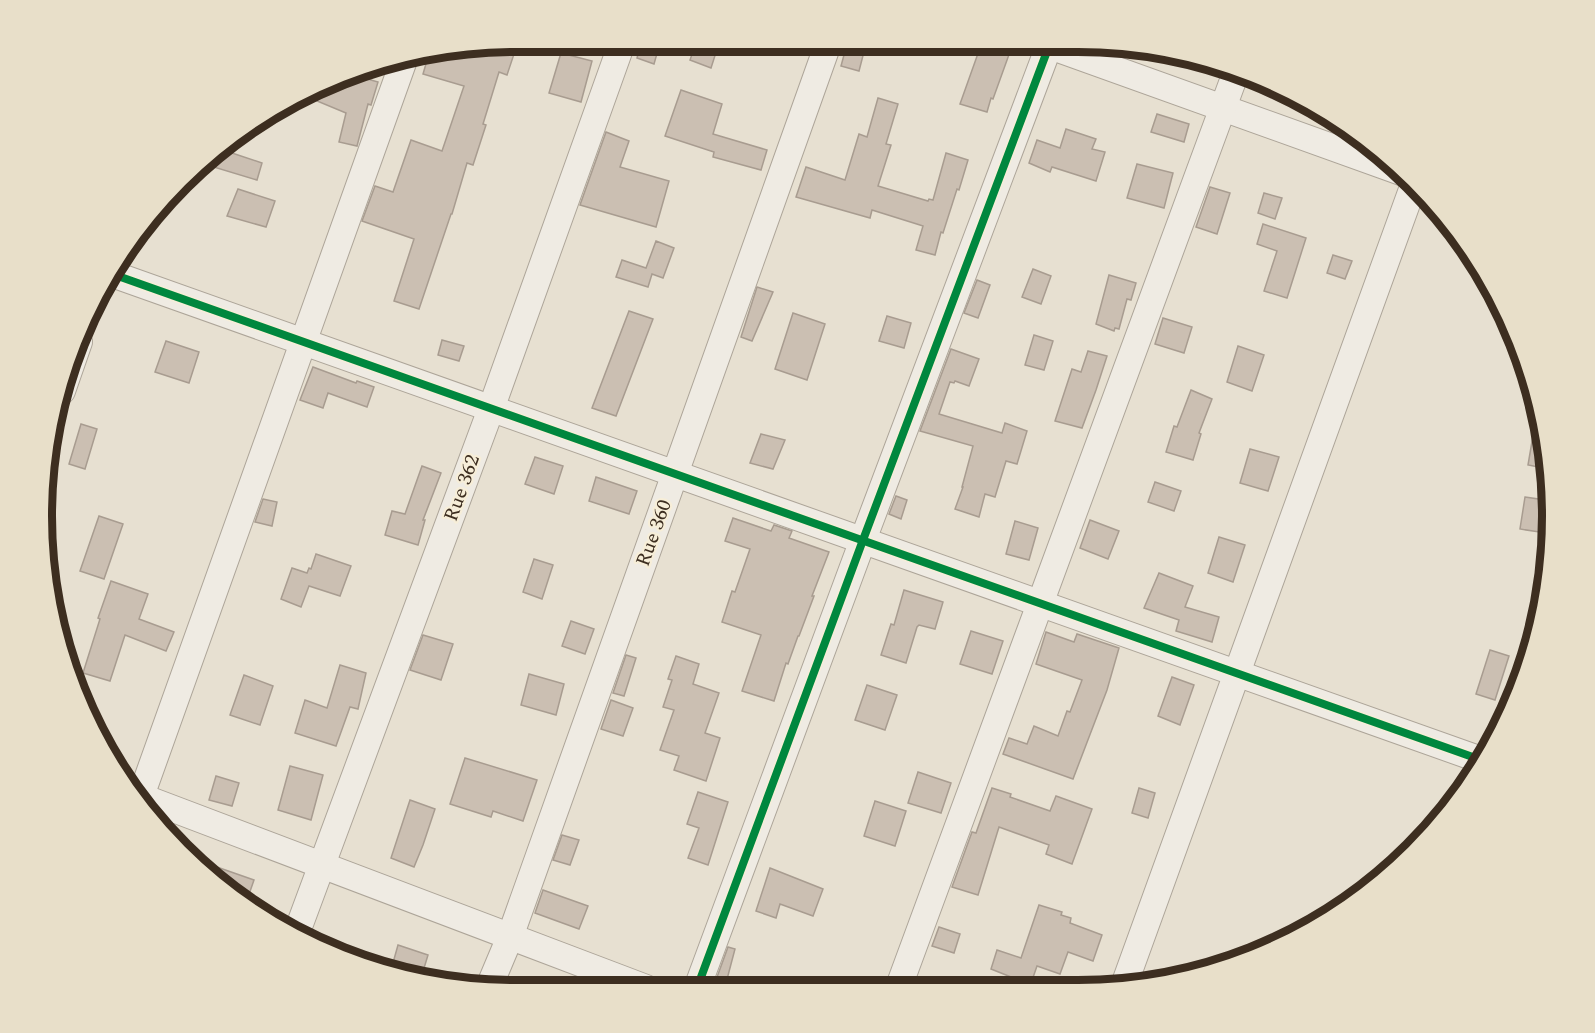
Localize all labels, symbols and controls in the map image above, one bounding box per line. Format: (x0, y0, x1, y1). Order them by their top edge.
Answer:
street label: Rue 362 (436, 450, 488, 526)
street label: Rue 360 (628, 495, 680, 571)

